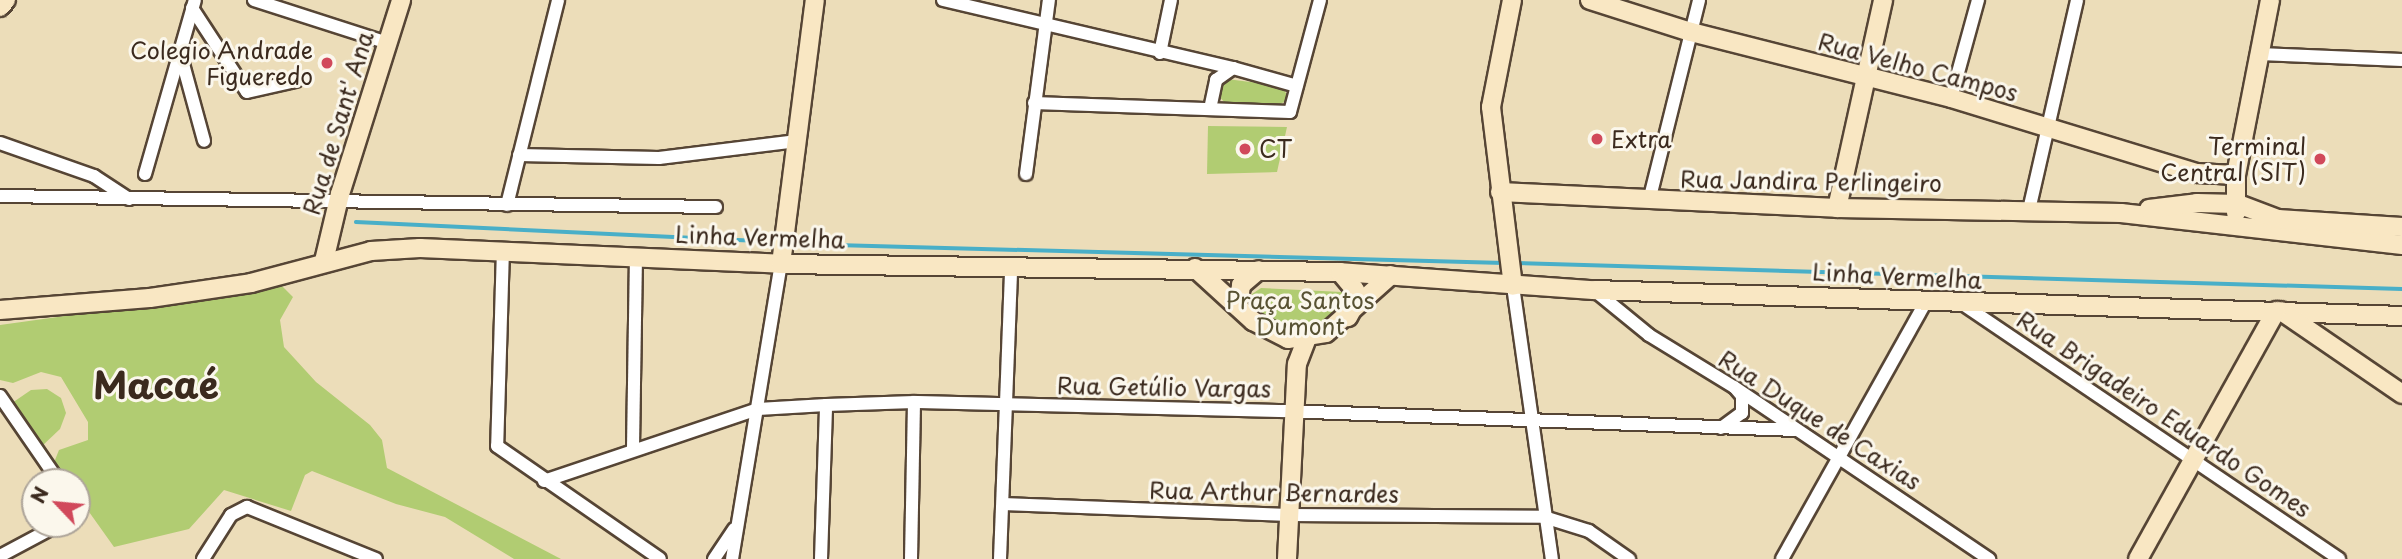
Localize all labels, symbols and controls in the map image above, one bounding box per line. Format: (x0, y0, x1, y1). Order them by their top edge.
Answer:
street label: Rua de Sant' Ana (296, 26, 380, 220)
street label: Rua Velho Campos (1815, 27, 2021, 107)
place label: Colegio Andrade Figueredo (128, 36, 313, 90)
marker: Colegio Andrade Figueredo (319, 55, 335, 71)
place label: Extra (1611, 125, 1672, 153)
marker: Extra (1589, 131, 1605, 147)
place label: Terminal Central (SIT) (2160, 132, 2306, 186)
place label: CT (1259, 135, 1292, 163)
marker: CT (1237, 141, 1253, 157)
marker: Terminal Central (SIT) (2312, 151, 2328, 167)
street label: Rua Jandira Perlingeiro (1679, 165, 1943, 197)
street label: Linha Vermelha (674, 220, 846, 254)
street label: Linha Vermelha (1811, 258, 1983, 294)
park label: Praça Santos Dumont (1226, 286, 1374, 340)
street label: Rua Brigadeiro Eduardo Gomes (2011, 305, 2317, 523)
street label: Rua Duque de Caxias (1712, 343, 1928, 497)
district label: Macaé (93, 362, 219, 406)
street label: Rua Getúlio Vargas (1056, 371, 1272, 403)
north arrow (21, 468, 91, 538)
street label: Rua Arthur Bernardes (1149, 476, 1399, 508)
text: N (23, 482, 55, 508)

